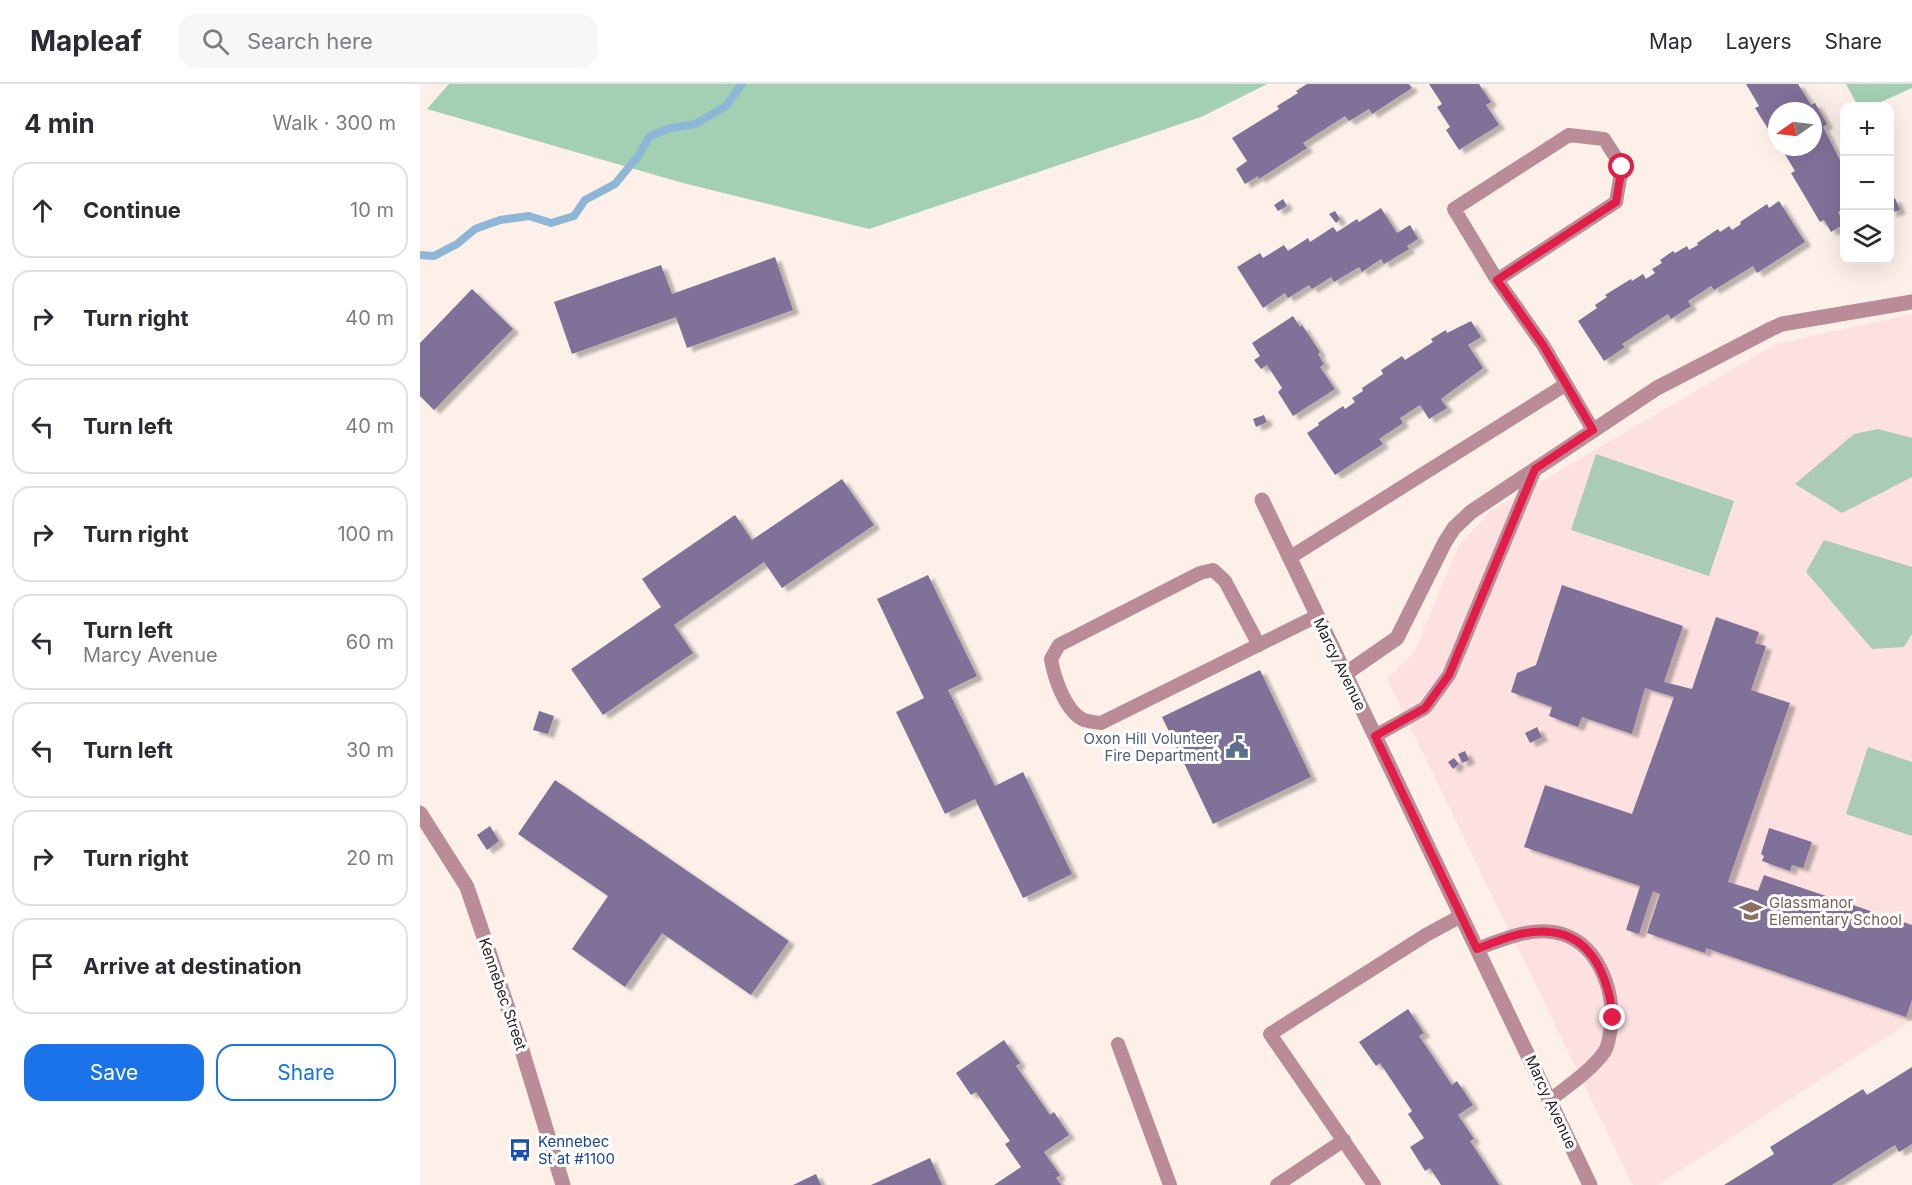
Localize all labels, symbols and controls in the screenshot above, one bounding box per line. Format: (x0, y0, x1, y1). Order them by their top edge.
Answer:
search box (178, 14, 598, 68)
text: Mapleaf (30, 24, 142, 58)
icon: search (199, 25, 232, 58)
text: Search here (247, 28, 373, 54)
text: Map (1649, 29, 1693, 54)
text: Layers (1726, 29, 1792, 54)
text: Share (1825, 29, 1882, 54)
north arrow (1768, 102, 1822, 156)
map controls (1840, 102, 1894, 264)
button: + (1840, 102, 1894, 156)
text: 4 min (24, 108, 95, 139)
text: Walk · 300 m (273, 111, 396, 135)
route start (1608, 153, 1634, 179)
button: − (1840, 156, 1894, 210)
icon: ahead (26, 194, 59, 227)
text: Continue (83, 197, 181, 223)
text: 10 m (350, 198, 394, 222)
button: layers (1840, 210, 1894, 264)
icon: right (26, 302, 59, 335)
text: Turn right (83, 305, 189, 331)
text: 40 m (345, 306, 394, 330)
icon: left (26, 410, 59, 443)
text: Turn left (83, 413, 173, 439)
text: 40 m (345, 414, 394, 438)
icon: right (26, 518, 59, 551)
text: Turn right (83, 521, 189, 547)
text: 100 m (337, 522, 394, 546)
street label: Marcy Avenue (1309, 614, 1371, 714)
text: Turn left (83, 617, 173, 643)
icon: left (26, 626, 59, 659)
text: 60 m (346, 630, 394, 654)
text: Marcy Avenue (83, 643, 218, 667)
place label: Oxon Hill Volunteer Fire Department (1083, 729, 1219, 765)
icon: left (26, 734, 59, 767)
public building icon: Oxon Hill Volunteer Fire Department (1224, 734, 1250, 760)
text: Turn left (83, 737, 173, 763)
text: 30 m (346, 738, 394, 762)
icon: right (26, 842, 59, 875)
text: Turn right (83, 845, 189, 871)
text: 20 m (346, 846, 394, 870)
place label: Glassmanor Elementary School (1769, 893, 1902, 929)
school or university icon: Glassmanor Elementary School (1738, 898, 1764, 924)
street label: Kennebec Street (475, 935, 531, 1053)
icon: arrive (26, 950, 59, 983)
text: Arrive at destination (83, 953, 302, 979)
route end (1599, 1004, 1625, 1030)
button: Save (24, 1044, 204, 1101)
button: Share (216, 1044, 396, 1101)
street label: Marcy Avenue (1521, 1052, 1581, 1152)
place label: Kennebec St at #1100 (538, 1132, 615, 1168)
bus stop icon: Kennebec St at #1100 (507, 1137, 533, 1163)

